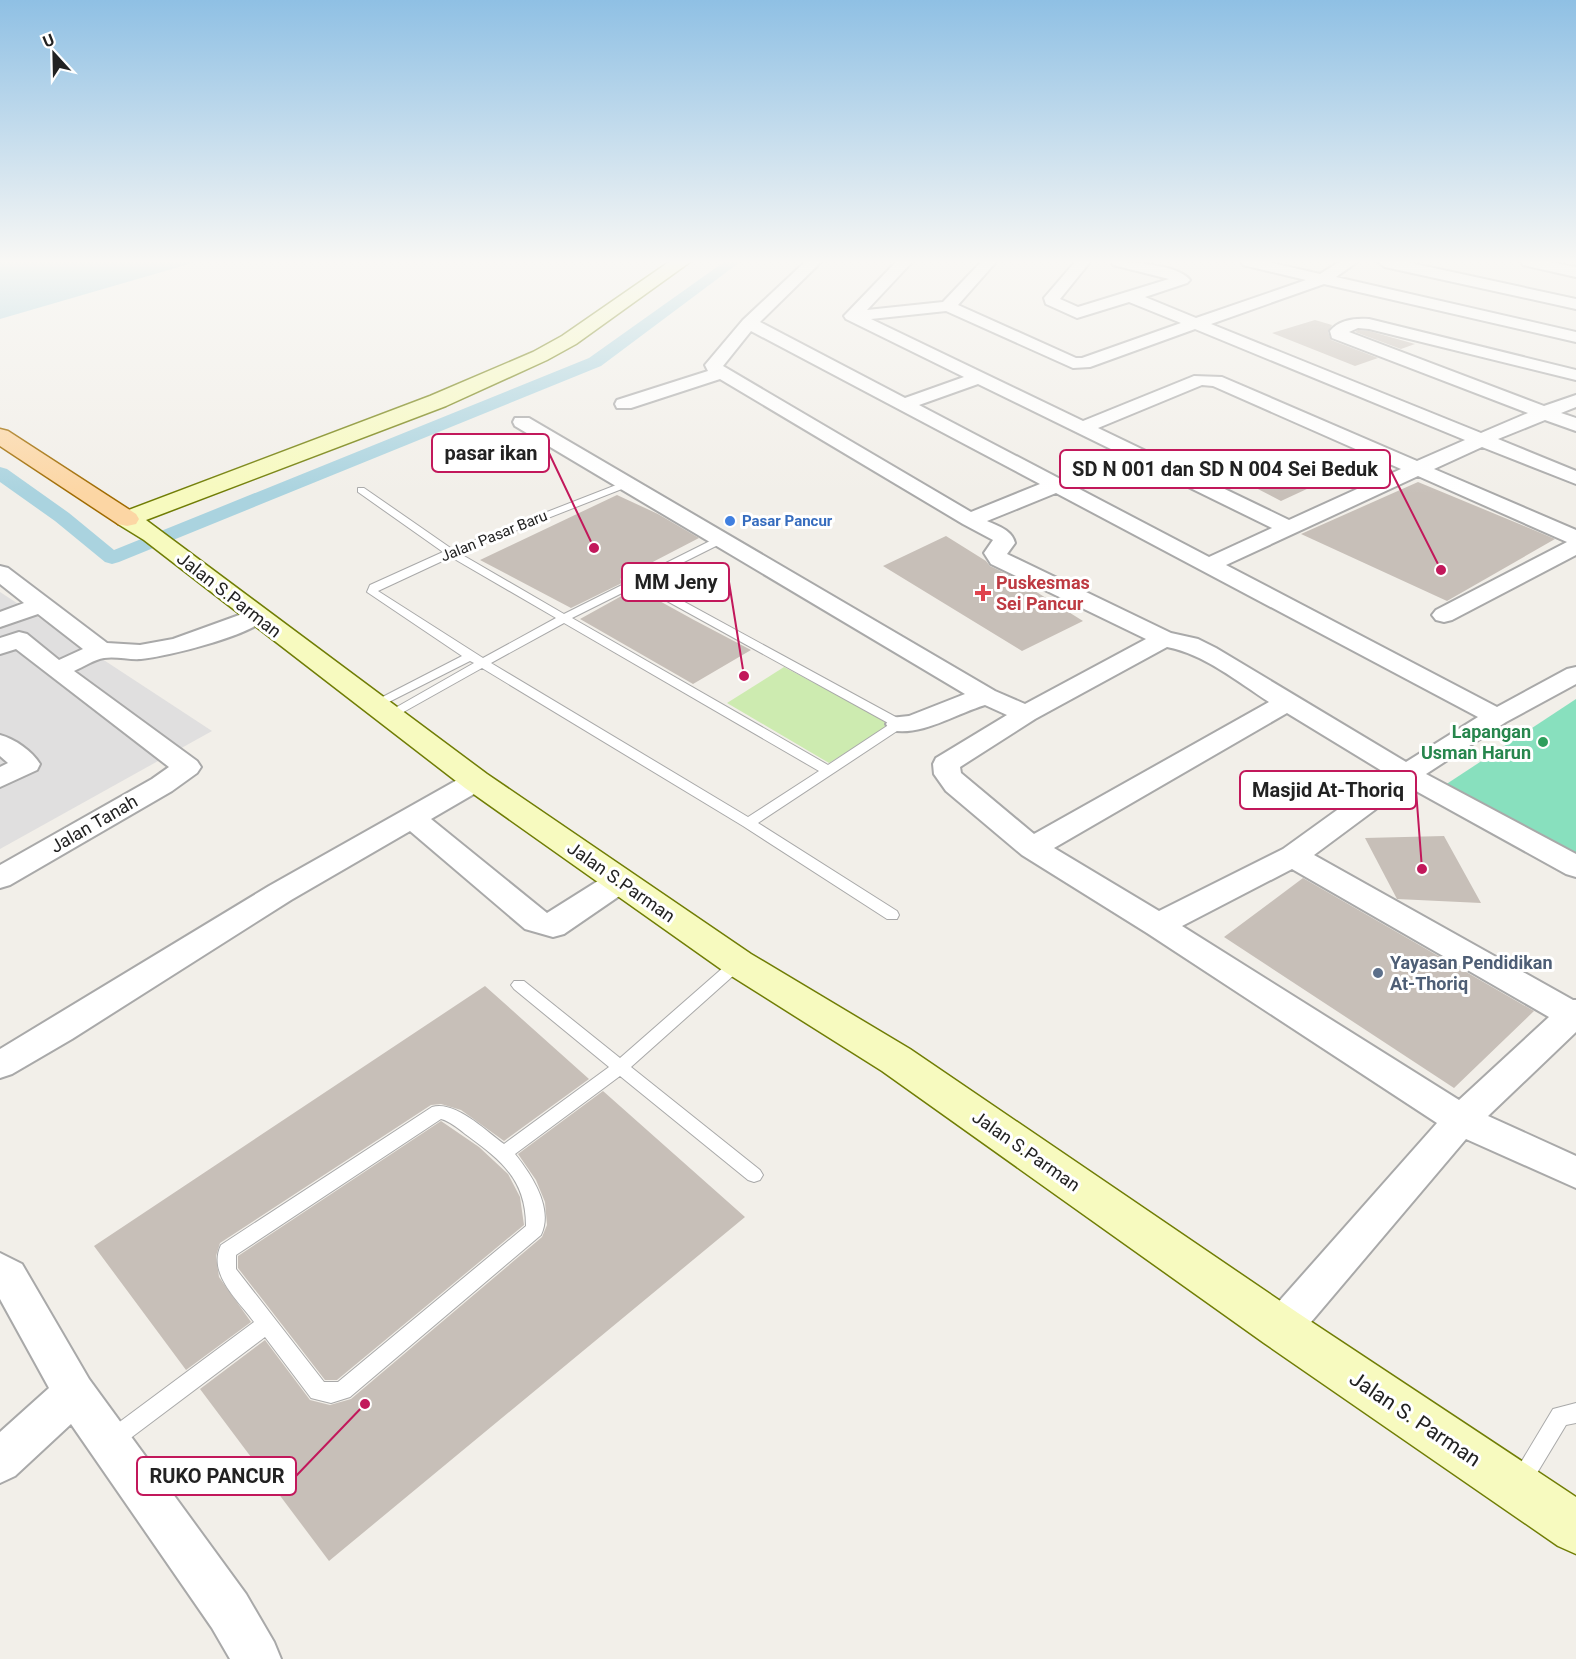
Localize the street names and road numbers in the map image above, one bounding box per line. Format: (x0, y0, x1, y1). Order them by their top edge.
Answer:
street label: Jalan Pasar Baru (438, 506, 550, 566)
street label: Jalan S.Parman (173, 547, 286, 642)
street label: Jalan Tanah (46, 790, 141, 857)
street label: Jalan S.Parman (563, 837, 679, 926)
street label: Jalan S.Parman (968, 1106, 1084, 1195)
street label: Jalan S. Parman (1345, 1366, 1485, 1472)

